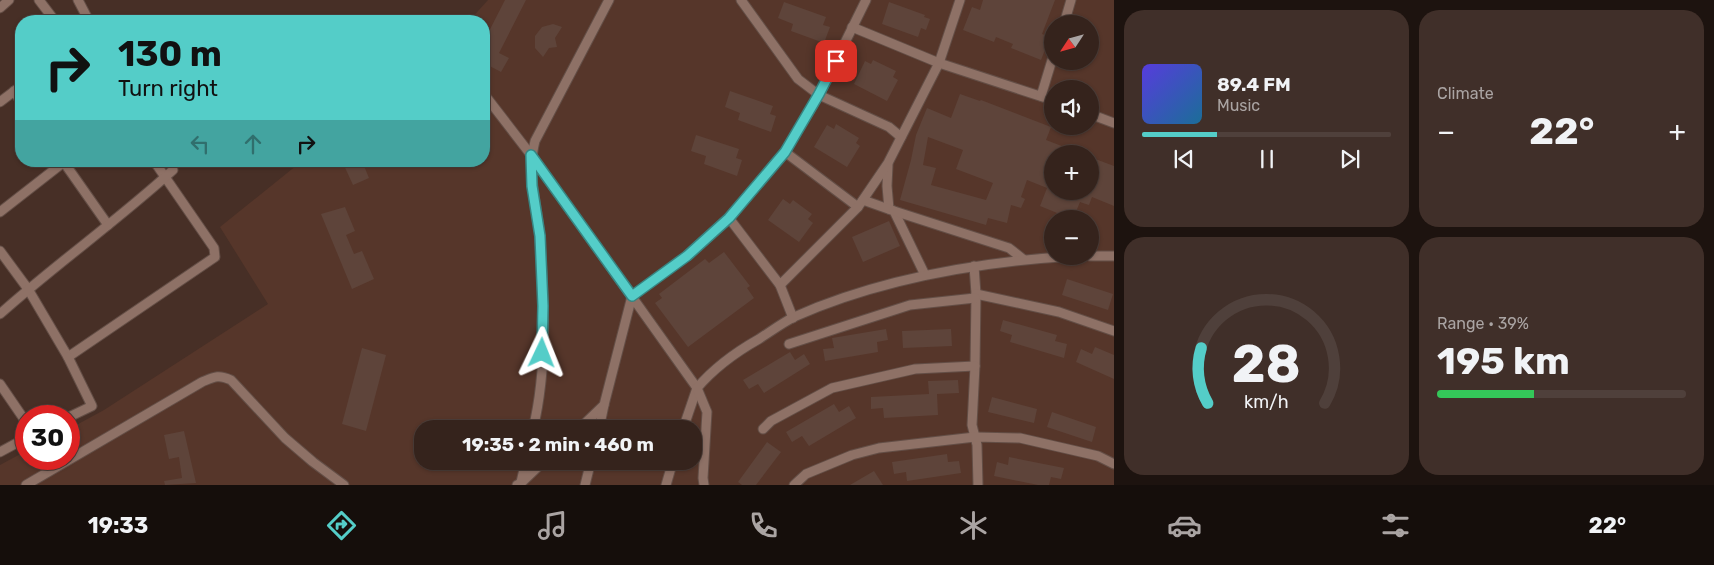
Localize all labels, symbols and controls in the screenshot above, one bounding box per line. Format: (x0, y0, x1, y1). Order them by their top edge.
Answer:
north arrow (1044, 15, 1099, 70)
map controls (1044, 15, 1099, 265)
text: 130 m (118, 33, 222, 75)
icon: right (35, 35, 100, 100)
pin (815, 40, 857, 82)
icon: arrive (822, 47, 850, 75)
text: 89.4 FM (1217, 73, 1291, 96)
text: Turn right (118, 75, 218, 102)
button: sound (1044, 80, 1099, 135)
text: Climate (1437, 84, 1494, 103)
text: Music (1217, 96, 1260, 115)
text: 22° (1529, 108, 1594, 154)
text: − (1437, 115, 1455, 148)
text: + (1669, 115, 1686, 148)
icon: left (186, 130, 214, 158)
icon: ahead (239, 130, 267, 158)
icon: right (292, 130, 320, 158)
button: + (1044, 145, 1099, 200)
icon: previous (1170, 145, 1198, 173)
icon: pause (1253, 145, 1281, 173)
icon: next (1336, 145, 1364, 173)
button: − (1044, 210, 1099, 265)
text: Range · 39% (1437, 314, 1529, 333)
position arrow (515, 326, 567, 378)
text: 28 (1232, 333, 1301, 395)
text: 195 km (1437, 338, 1570, 384)
text: km/h (1244, 391, 1289, 412)
speed limit sign: 30 (15, 405, 80, 470)
text: 19:35 · 2 min · 460 m (462, 433, 654, 456)
icon: directions (324, 508, 359, 543)
icon: music (535, 508, 570, 543)
icon: phone (746, 508, 781, 543)
icon: climate (956, 508, 991, 543)
icon: car (1167, 508, 1202, 543)
icon: filters (1378, 508, 1413, 543)
text: 19:33 (88, 512, 148, 539)
text: 22° (1588, 512, 1626, 539)

